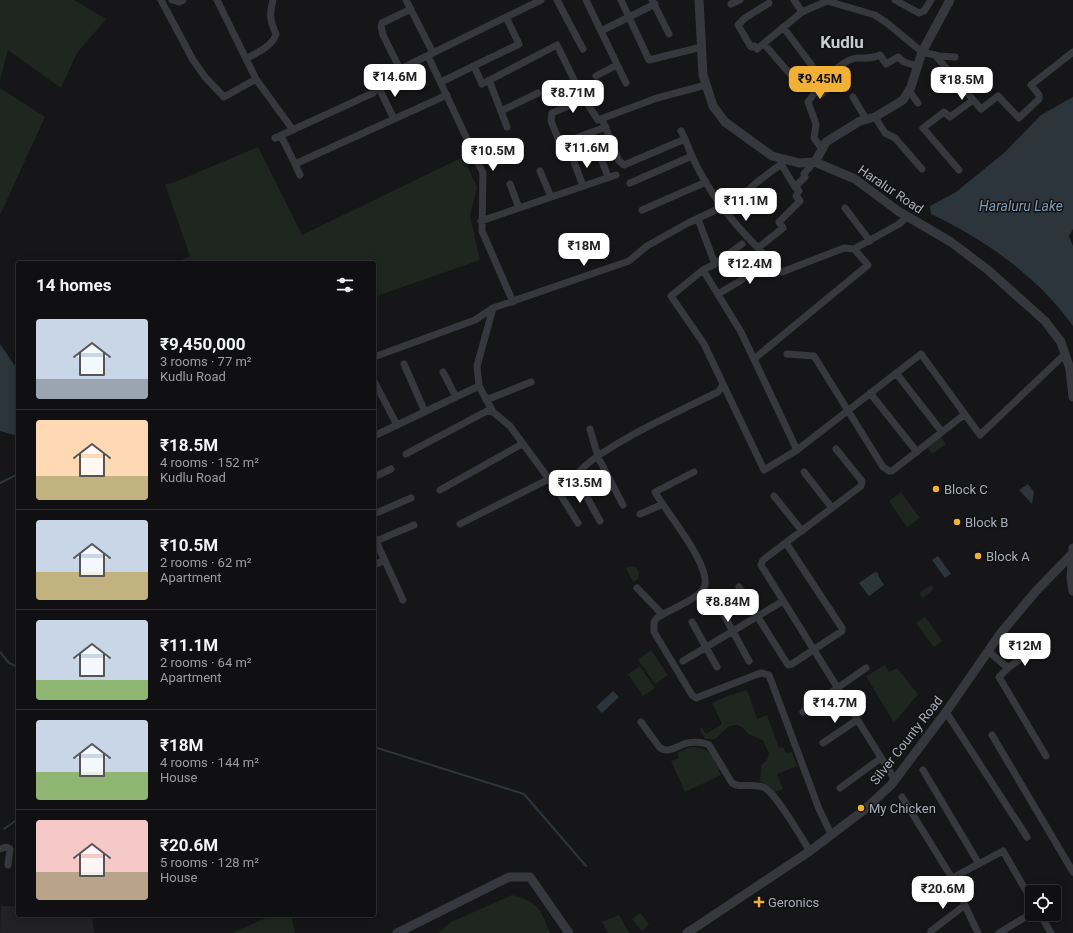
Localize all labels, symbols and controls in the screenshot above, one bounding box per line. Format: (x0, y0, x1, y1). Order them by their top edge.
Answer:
district label: Kudlu (820, 32, 864, 52)
pin: ₹14.6M (362, 64, 428, 98)
pin: ₹9.45M (787, 66, 853, 100)
pin: ₹18.5M (929, 67, 995, 101)
text: ₹14.6M (373, 69, 417, 84)
text: ₹9.45M (798, 71, 842, 86)
text: ₹18.5M (940, 72, 984, 87)
pin: ₹8.71M (540, 80, 606, 114)
text: ₹8.71M (551, 85, 595, 100)
pin: ₹11.6M (554, 135, 620, 169)
pin: ₹10.5M (460, 138, 526, 172)
text: ₹11.6M (565, 140, 609, 155)
text: ₹10.5M (471, 143, 515, 158)
street label: Haralur Road (855, 162, 926, 217)
pin: ₹11.1M (713, 188, 779, 222)
text: ₹11.1M (724, 193, 768, 208)
water label: Haraluru Lake (979, 198, 1063, 214)
pin: ₹18M (560, 233, 608, 267)
text: ₹18M (567, 238, 601, 253)
pin: ₹12.4M (717, 251, 783, 285)
text: ₹12.4M (728, 256, 772, 271)
icon: filters (334, 274, 356, 296)
text: 14 homes (36, 275, 112, 295)
text: ₹9,450,000 (160, 334, 246, 354)
icon: home (68, 335, 116, 383)
text: 3 rooms · 77 m² (160, 354, 252, 369)
text: Kudlu Road (160, 369, 226, 384)
text: ₹18.5M (160, 435, 218, 455)
icon: home (68, 436, 116, 484)
text: 4 rooms · 152 m² (160, 455, 259, 470)
text: Kudlu Road (160, 470, 226, 485)
pin: ₹13.5M (547, 470, 613, 504)
text: ₹13.5M (558, 475, 602, 490)
place label: Block C (944, 482, 988, 497)
marker: Block C (931, 484, 941, 494)
place label: Block B (965, 515, 1008, 530)
marker: Block B (952, 517, 962, 527)
text: ₹10.5M (160, 535, 218, 555)
icon: home (68, 536, 116, 584)
place label: Block A (986, 549, 1030, 564)
marker: Block A (973, 551, 983, 561)
text: 2 rooms · 62 m² (160, 555, 252, 570)
text: Apartment (160, 570, 222, 585)
pin: ₹8.84M (695, 589, 761, 623)
text: ₹8.84M (706, 594, 750, 609)
pin: ₹12M (1001, 633, 1049, 667)
text: ₹11.1M (160, 635, 218, 655)
icon: home (68, 636, 116, 684)
text: ₹12M (1008, 638, 1042, 653)
text: 2 rooms · 64 m² (160, 655, 252, 670)
text: Apartment (160, 670, 222, 685)
pin: ₹14.7M (802, 690, 868, 724)
street label: Silver County Road (867, 693, 946, 788)
text: ₹14.7M (813, 695, 857, 710)
text: ₹18M (160, 735, 203, 755)
icon: home (68, 736, 116, 784)
text: 4 rooms · 144 m² (160, 755, 259, 770)
text: House (160, 770, 197, 785)
place label: My Chicken (869, 801, 936, 816)
marker: My Chicken (856, 803, 866, 813)
text: ₹20.6M (160, 835, 218, 855)
icon: home (68, 836, 116, 884)
text: 5 rooms · 128 m² (160, 855, 259, 870)
text: House (160, 870, 197, 885)
pin: ₹20.6M (910, 876, 976, 910)
text: ₹20.6M (921, 881, 965, 896)
map controls (1025, 885, 1061, 921)
button: locate (1025, 885, 1061, 921)
place label: Geronics (768, 895, 820, 910)
marker: Geronics (753, 896, 765, 908)

